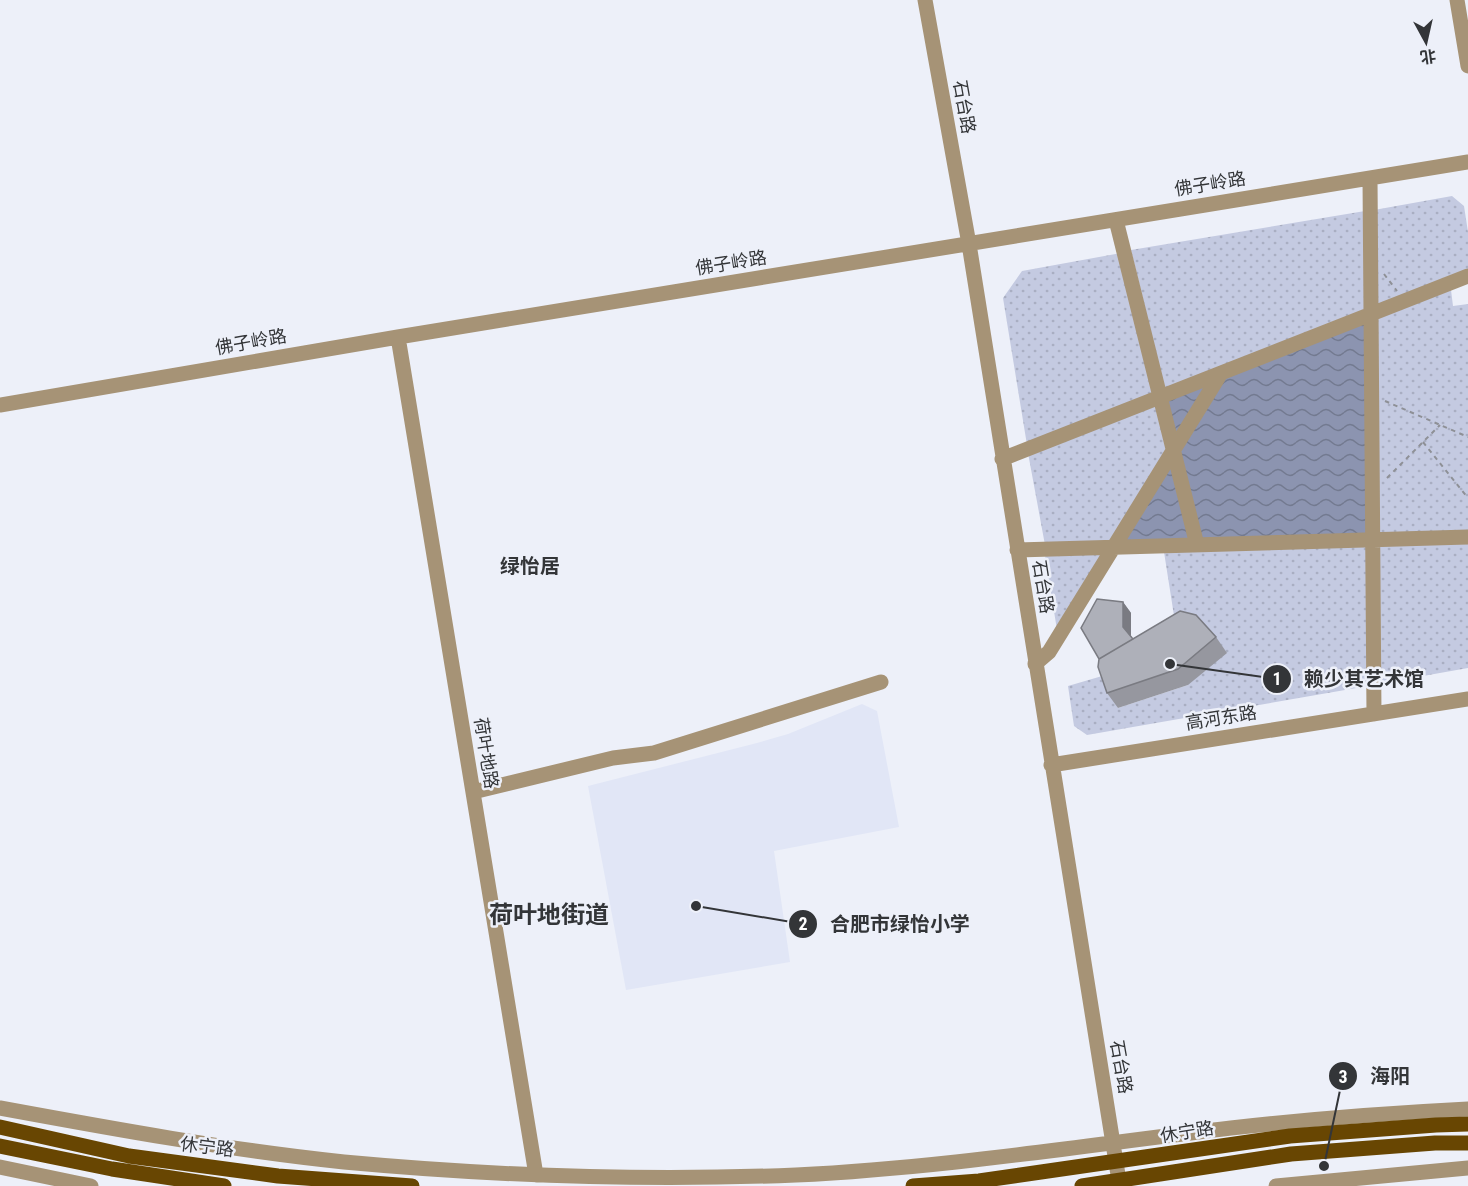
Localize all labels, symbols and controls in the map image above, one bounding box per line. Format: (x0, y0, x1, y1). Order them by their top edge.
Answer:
north arrow (1396, 12, 1456, 72)
text: 北 (1419, 46, 1437, 67)
street label: 石台路 (949, 79, 980, 135)
street label: 佛子岭路 (1173, 168, 1247, 200)
street label: 佛子岭路 (694, 247, 768, 279)
street label: 佛子岭路 (214, 325, 288, 358)
district label: 绿怡居 (500, 554, 560, 578)
street label: 石台路 (1029, 559, 1058, 615)
callout: 赖少其艺术馆 (1262, 660, 1436, 698)
text: 赖少其艺术馆 (1304, 667, 1424, 691)
text: 1 (1272, 668, 1282, 689)
street label: 高河东路 (1184, 702, 1258, 734)
street label: 荷叶地路 (470, 716, 502, 790)
district label: 荷叶地街道 (489, 901, 609, 929)
callout: 合肥市绿怡小学 (788, 905, 982, 943)
text: 合肥市绿怡小学 (830, 912, 970, 936)
text: 2 (798, 913, 808, 934)
street label: 石台路 (1106, 1039, 1137, 1095)
callout: 海阳 (1328, 1057, 1422, 1095)
text: 海阳 (1370, 1064, 1410, 1088)
text: 3 (1338, 1066, 1348, 1087)
street label: 休宁路 (1159, 1117, 1215, 1146)
street label: 休宁路 (179, 1133, 235, 1160)

